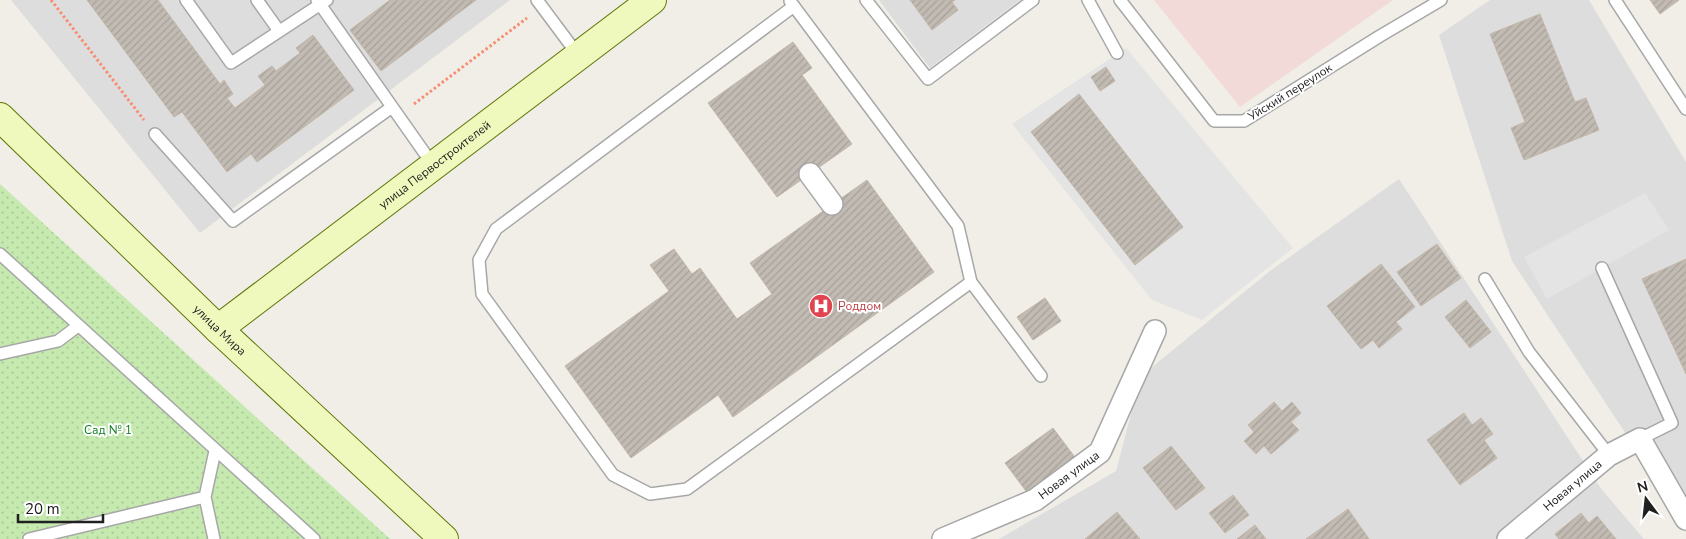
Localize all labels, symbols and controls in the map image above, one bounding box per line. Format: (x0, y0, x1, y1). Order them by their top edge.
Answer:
street label: Уйский переулок (1244, 59, 1336, 125)
street label: улица Первостроителей (375, 117, 494, 212)
hospital icon: Роддом (808, 293, 834, 319)
place label: Роддом (838, 298, 881, 314)
street label: улица Мира (190, 301, 250, 359)
park label: Сад № 1 (84, 422, 132, 438)
street label: Новая улица (1035, 447, 1103, 503)
street label: Новая улица (1540, 456, 1605, 514)
north arrow (1621, 474, 1671, 524)
text: N (1635, 476, 1650, 497)
scale bar (18, 492, 102, 524)
text: 20 m (25, 499, 60, 519)

